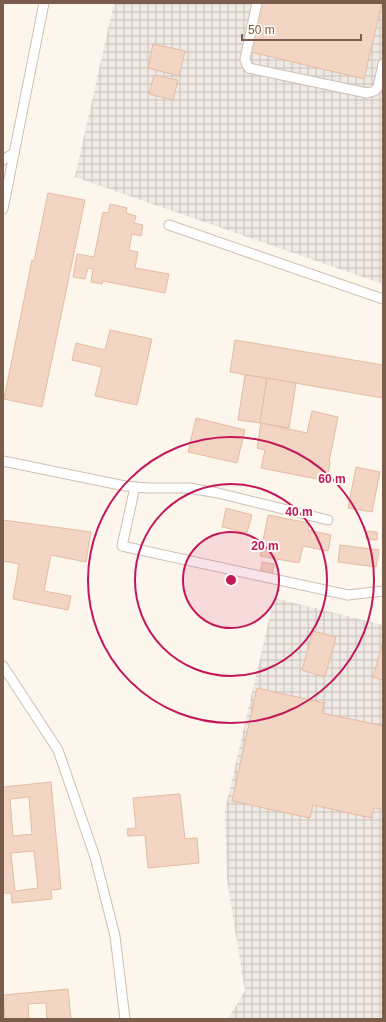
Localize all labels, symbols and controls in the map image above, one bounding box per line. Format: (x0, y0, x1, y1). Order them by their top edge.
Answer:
scale bar (242, 16, 361, 42)
text: 50 m (248, 23, 275, 37)
text: 60 m (318, 472, 346, 486)
text: 40 m (285, 505, 313, 519)
text: 20 m (251, 539, 279, 553)
centre of rings (224, 573, 238, 587)

